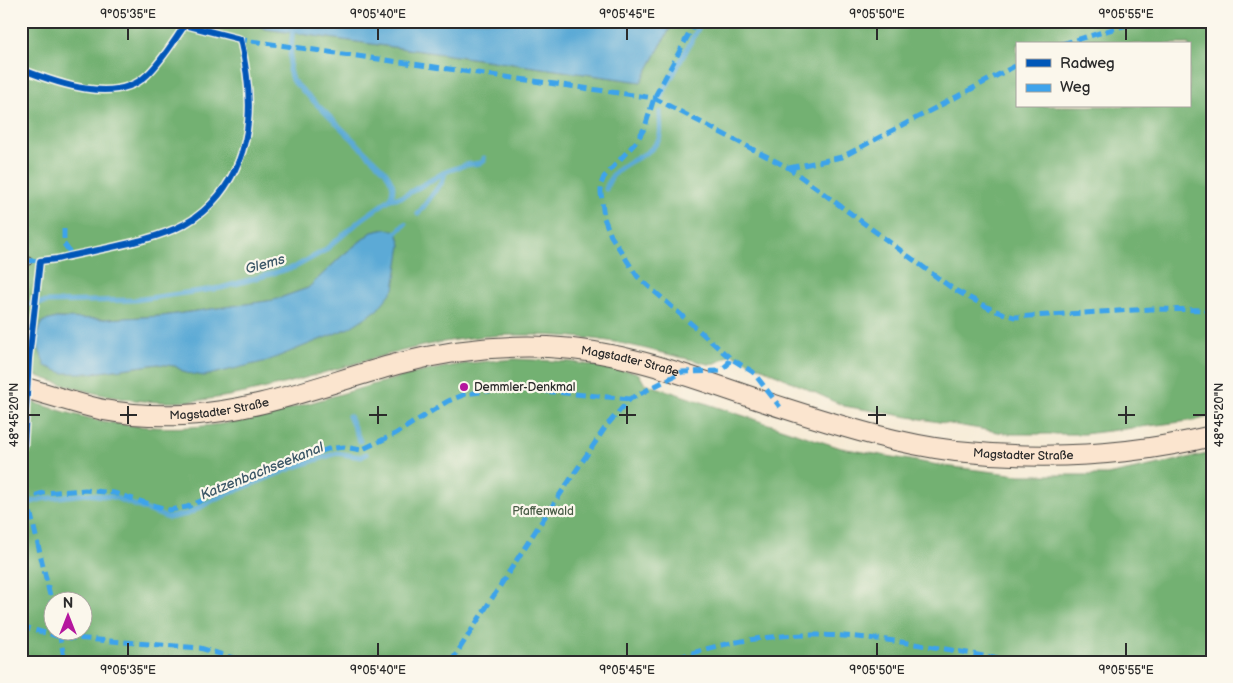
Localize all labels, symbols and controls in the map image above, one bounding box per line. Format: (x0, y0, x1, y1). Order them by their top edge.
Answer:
text: 9°05'35"E (100, 7, 156, 22)
text: 9°05'40"E (350, 7, 406, 22)
text: 9°05'45"E (599, 7, 655, 22)
text: 9°05'50"E (849, 7, 905, 22)
text: 9°05'55"E (1098, 7, 1154, 22)
legend (1016, 42, 1190, 108)
text: Radweg (1060, 54, 1115, 73)
text: Weg (1060, 78, 1090, 97)
water label: Glems (243, 250, 287, 278)
street label: Magstadter Straße (580, 343, 681, 380)
place label: Demmler-Denkmal (474, 380, 575, 395)
marker: Demmler-Denkmal (458, 381, 470, 393)
text: 48°45'20"N (7, 383, 22, 447)
text: 48°45'20"N (1212, 383, 1227, 447)
street label: Magstadter Straße (169, 394, 270, 423)
water label: Katzenbachseekanal (198, 438, 327, 503)
street label: Magstadter Straße (972, 445, 1074, 463)
park label: Pfaffenwald (512, 504, 574, 519)
north arrow (42, 590, 92, 640)
text: N (63, 595, 73, 612)
text: 9°05'35"E (100, 663, 156, 678)
text: 9°05'40"E (350, 663, 406, 678)
text: 9°05'45"E (599, 663, 655, 678)
text: 9°05'50"E (849, 663, 905, 678)
text: 9°05'55"E (1098, 663, 1154, 678)

